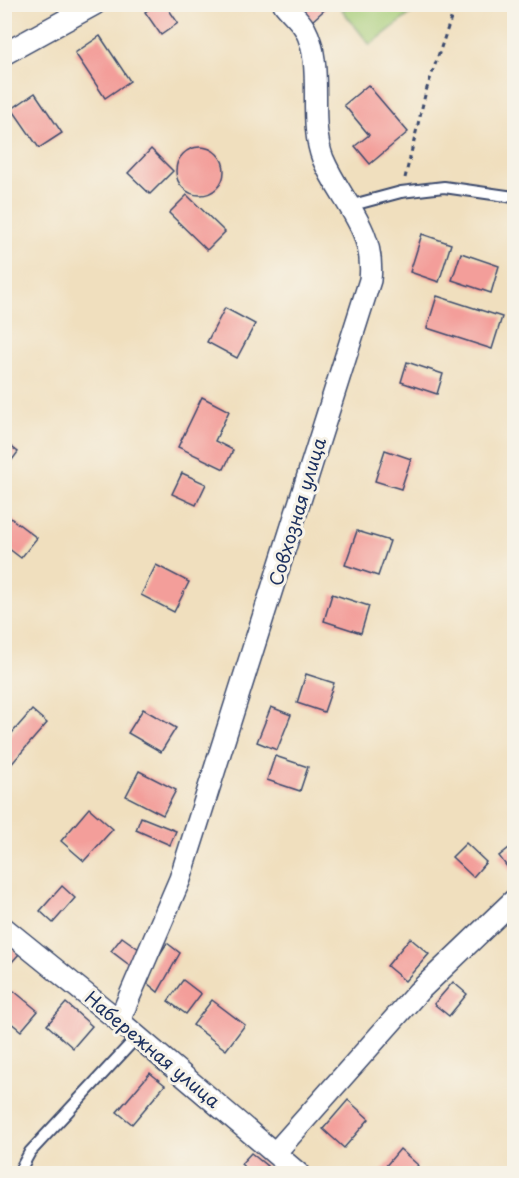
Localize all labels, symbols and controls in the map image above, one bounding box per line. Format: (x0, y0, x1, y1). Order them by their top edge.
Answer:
street label: Совхозная улица (261, 433, 332, 589)
street label: Набережная улица (79, 984, 227, 1114)

